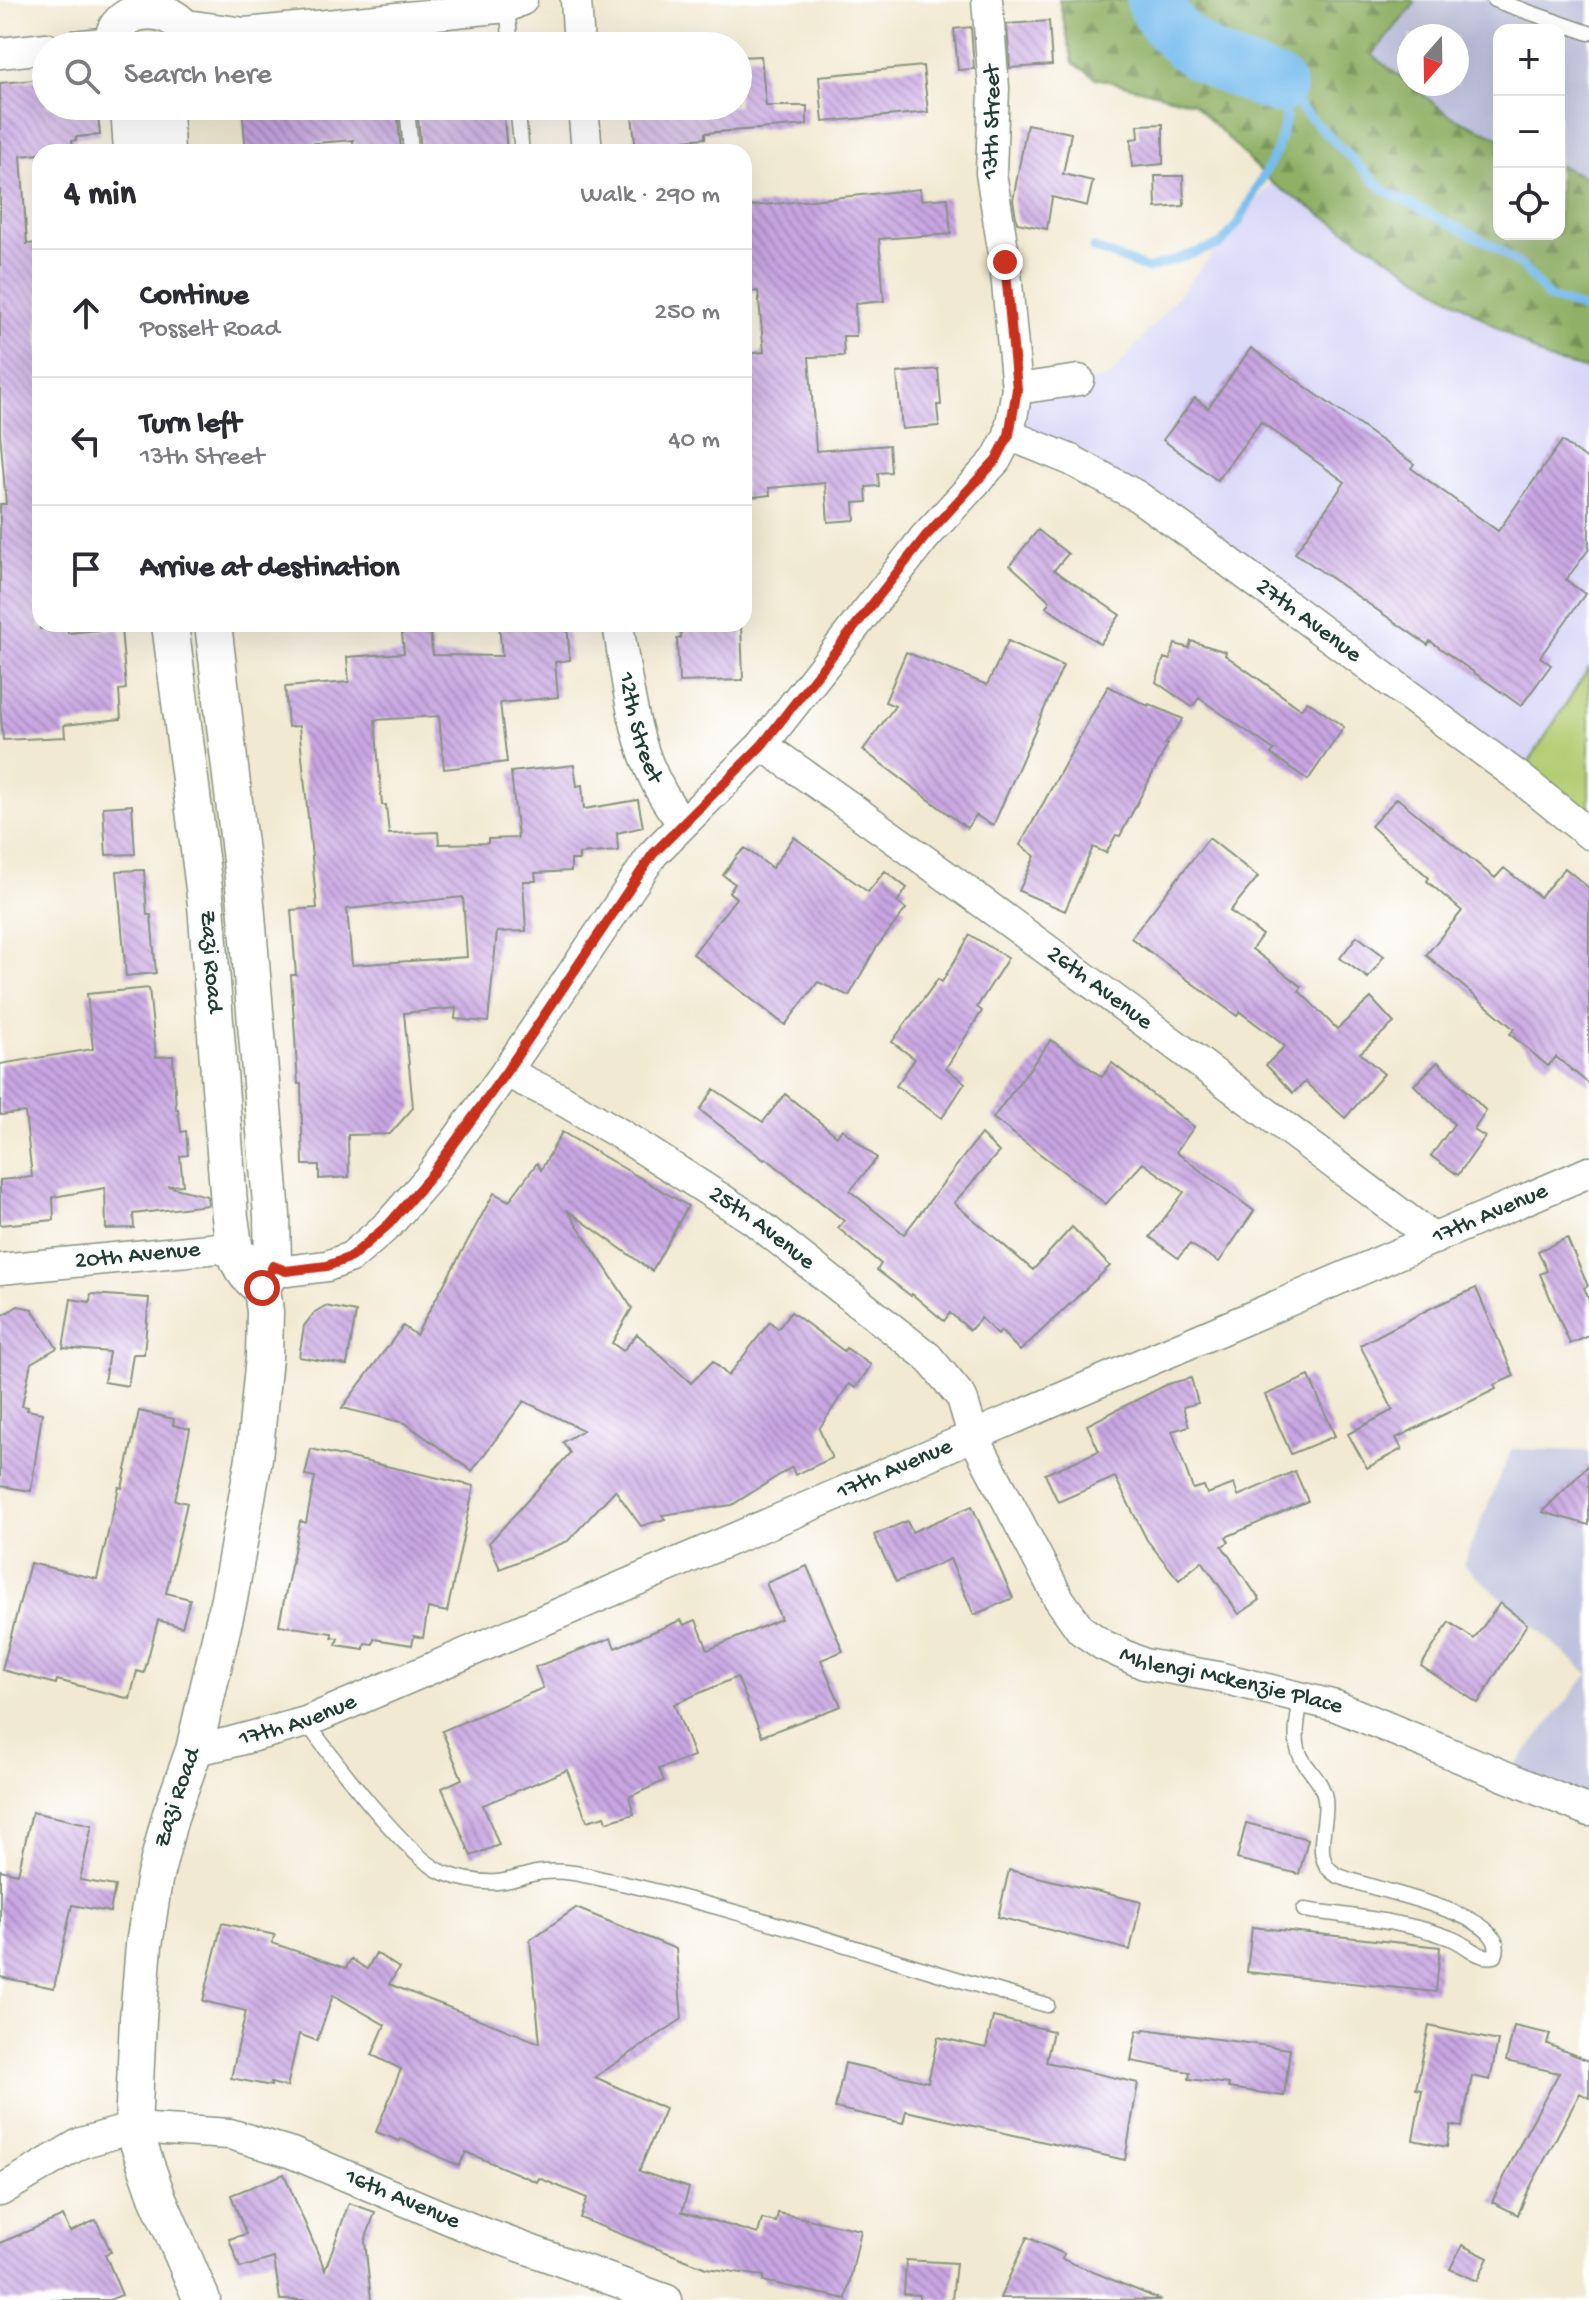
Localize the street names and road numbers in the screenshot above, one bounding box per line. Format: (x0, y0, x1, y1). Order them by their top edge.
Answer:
street label: 13th Street (976, 61, 1009, 182)
street label: 27th Avenue (1250, 572, 1368, 670)
street label: 12th Street (611, 669, 670, 790)
street label: Zazi Road (192, 909, 229, 1016)
street label: 26th Avenue (1041, 940, 1159, 1037)
street label: 17th Avenue (1427, 1177, 1553, 1252)
street label: 25th Avenue (703, 1180, 821, 1277)
street label: 20th Avenue (73, 1235, 202, 1276)
street label: 17th Avenue (832, 1432, 957, 1508)
street label: Mhlengi Mckenzie Place (1114, 1640, 1348, 1722)
street label: 17th Avenue (235, 1687, 362, 1754)
street label: Zazi Road (148, 1743, 209, 1851)
street label: 16th Avenue (339, 2162, 465, 2237)

